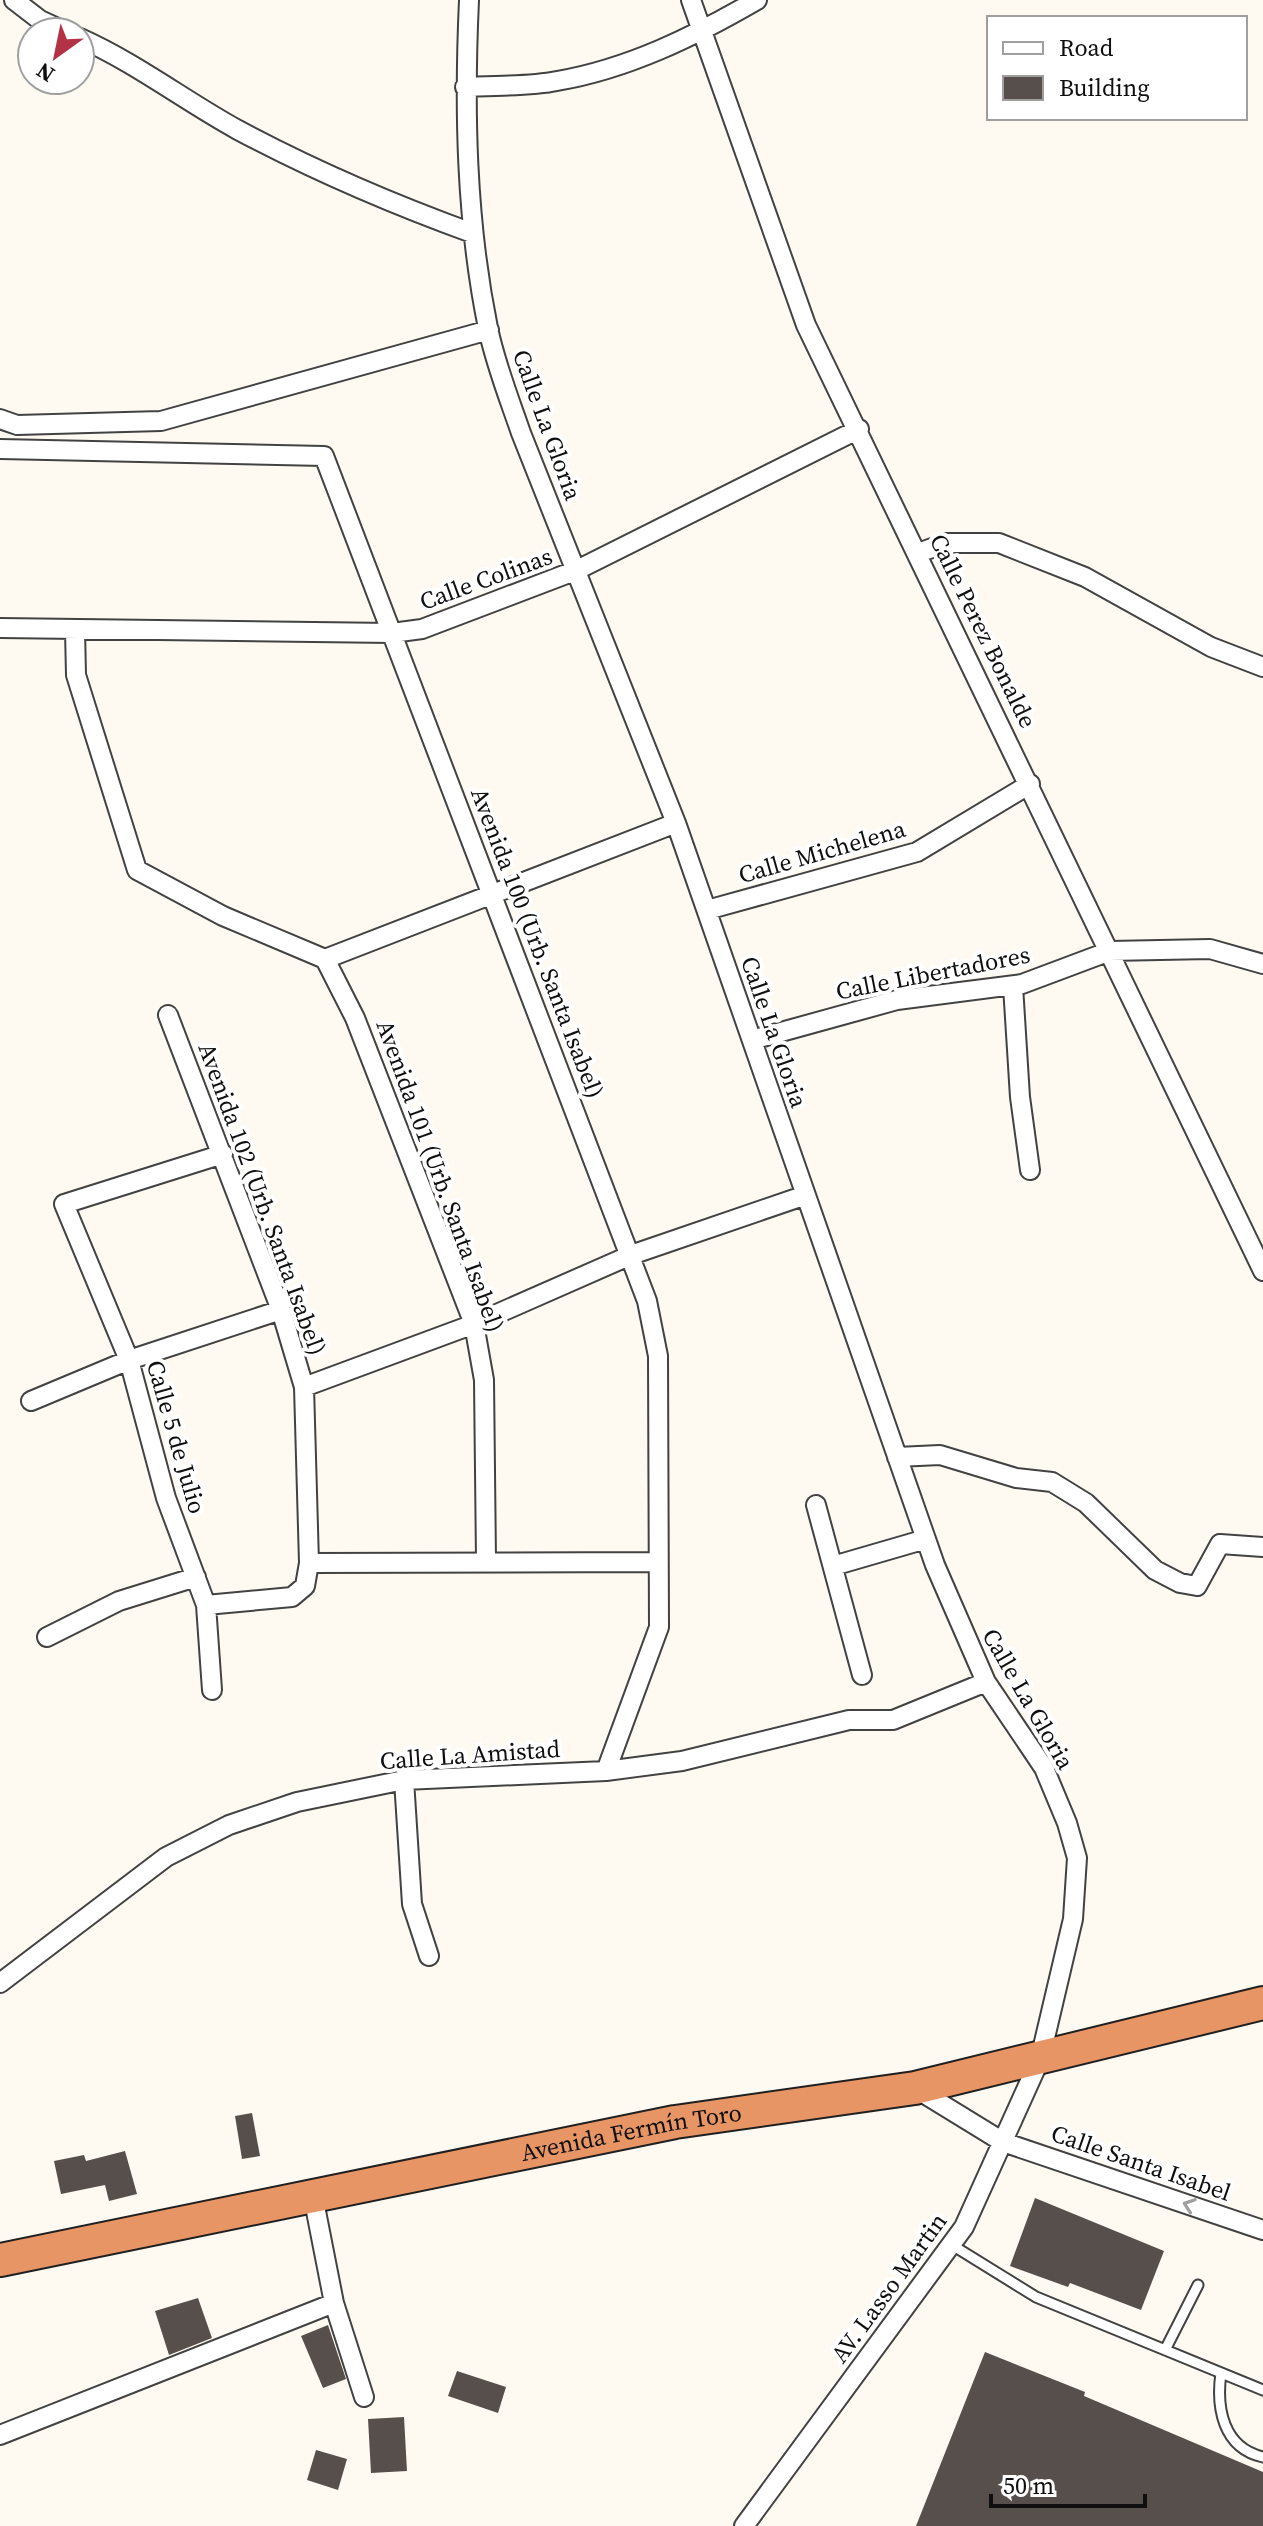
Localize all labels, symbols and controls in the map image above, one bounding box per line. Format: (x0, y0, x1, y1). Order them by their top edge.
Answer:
north arrow (16, 16, 96, 96)
legend (987, 16, 1247, 120)
text: Road (1059, 31, 1114, 64)
text: N (30, 56, 60, 90)
text: Building (1059, 71, 1150, 104)
street label: Calle La Gloria (505, 345, 590, 505)
street label: Calle Perez Bonalde (922, 528, 1045, 733)
street label: Calle Colinas (415, 539, 557, 618)
street label: Avenida 100 (Urb. Santa Isabel) (463, 783, 612, 1103)
street label: Calle Michelena (734, 812, 910, 891)
street label: Calle Libertadores (833, 938, 1033, 1008)
street label: Calle La Gloria (733, 952, 816, 1113)
street label: Avenida 101 (Urb. Santa Isabel) (369, 1015, 512, 1337)
street label: Avenida 102 (Urb. Santa Isabel) (191, 1038, 334, 1360)
street label: Calle 5 de Julio (139, 1356, 214, 1517)
street label: Calle La Gloria (975, 1622, 1083, 1776)
street label: Calle La Amistad (379, 1732, 561, 1777)
street label: Avenida Fermín Toro (518, 2096, 744, 2169)
street label: Calle Santa Isabel (1047, 2116, 1235, 2209)
one-way arrow (1183, 2198, 1197, 2214)
street label: AV. Lasso Martin (823, 2206, 954, 2369)
scale bar (991, 2458, 1145, 2508)
text: 50 m (1003, 2469, 1054, 2502)

